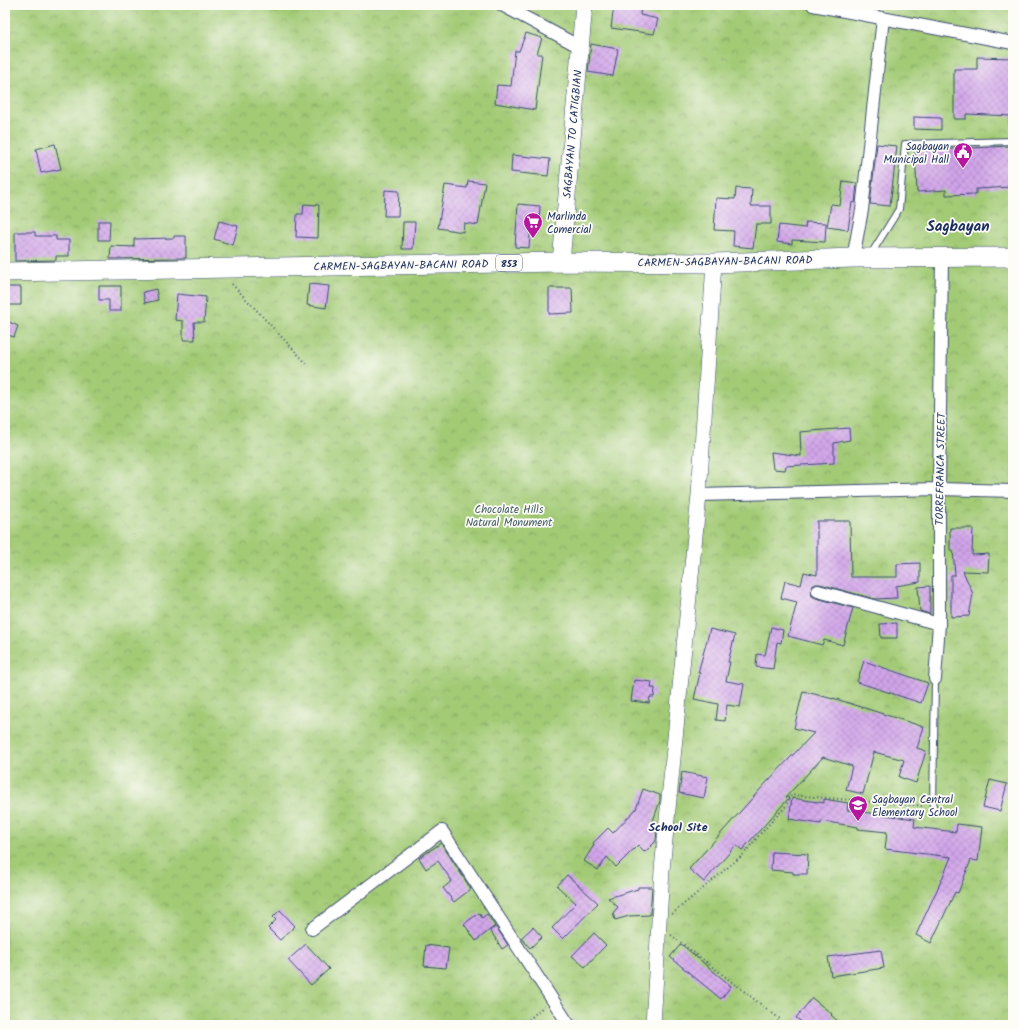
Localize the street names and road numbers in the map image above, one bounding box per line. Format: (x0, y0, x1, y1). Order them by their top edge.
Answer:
street label: SAGBAYAN TO CATIGBIAN (558, 69, 588, 199)
street label: CARMEN-SAGBAYAN-BACANI ROAD (637, 251, 813, 273)
street label: CARMEN-SAGBAYAN-BACANI ROAD (313, 255, 489, 277)
road number: 853 (496, 255, 522, 271)
street label: TORREFRANCA STREET (931, 411, 951, 526)

